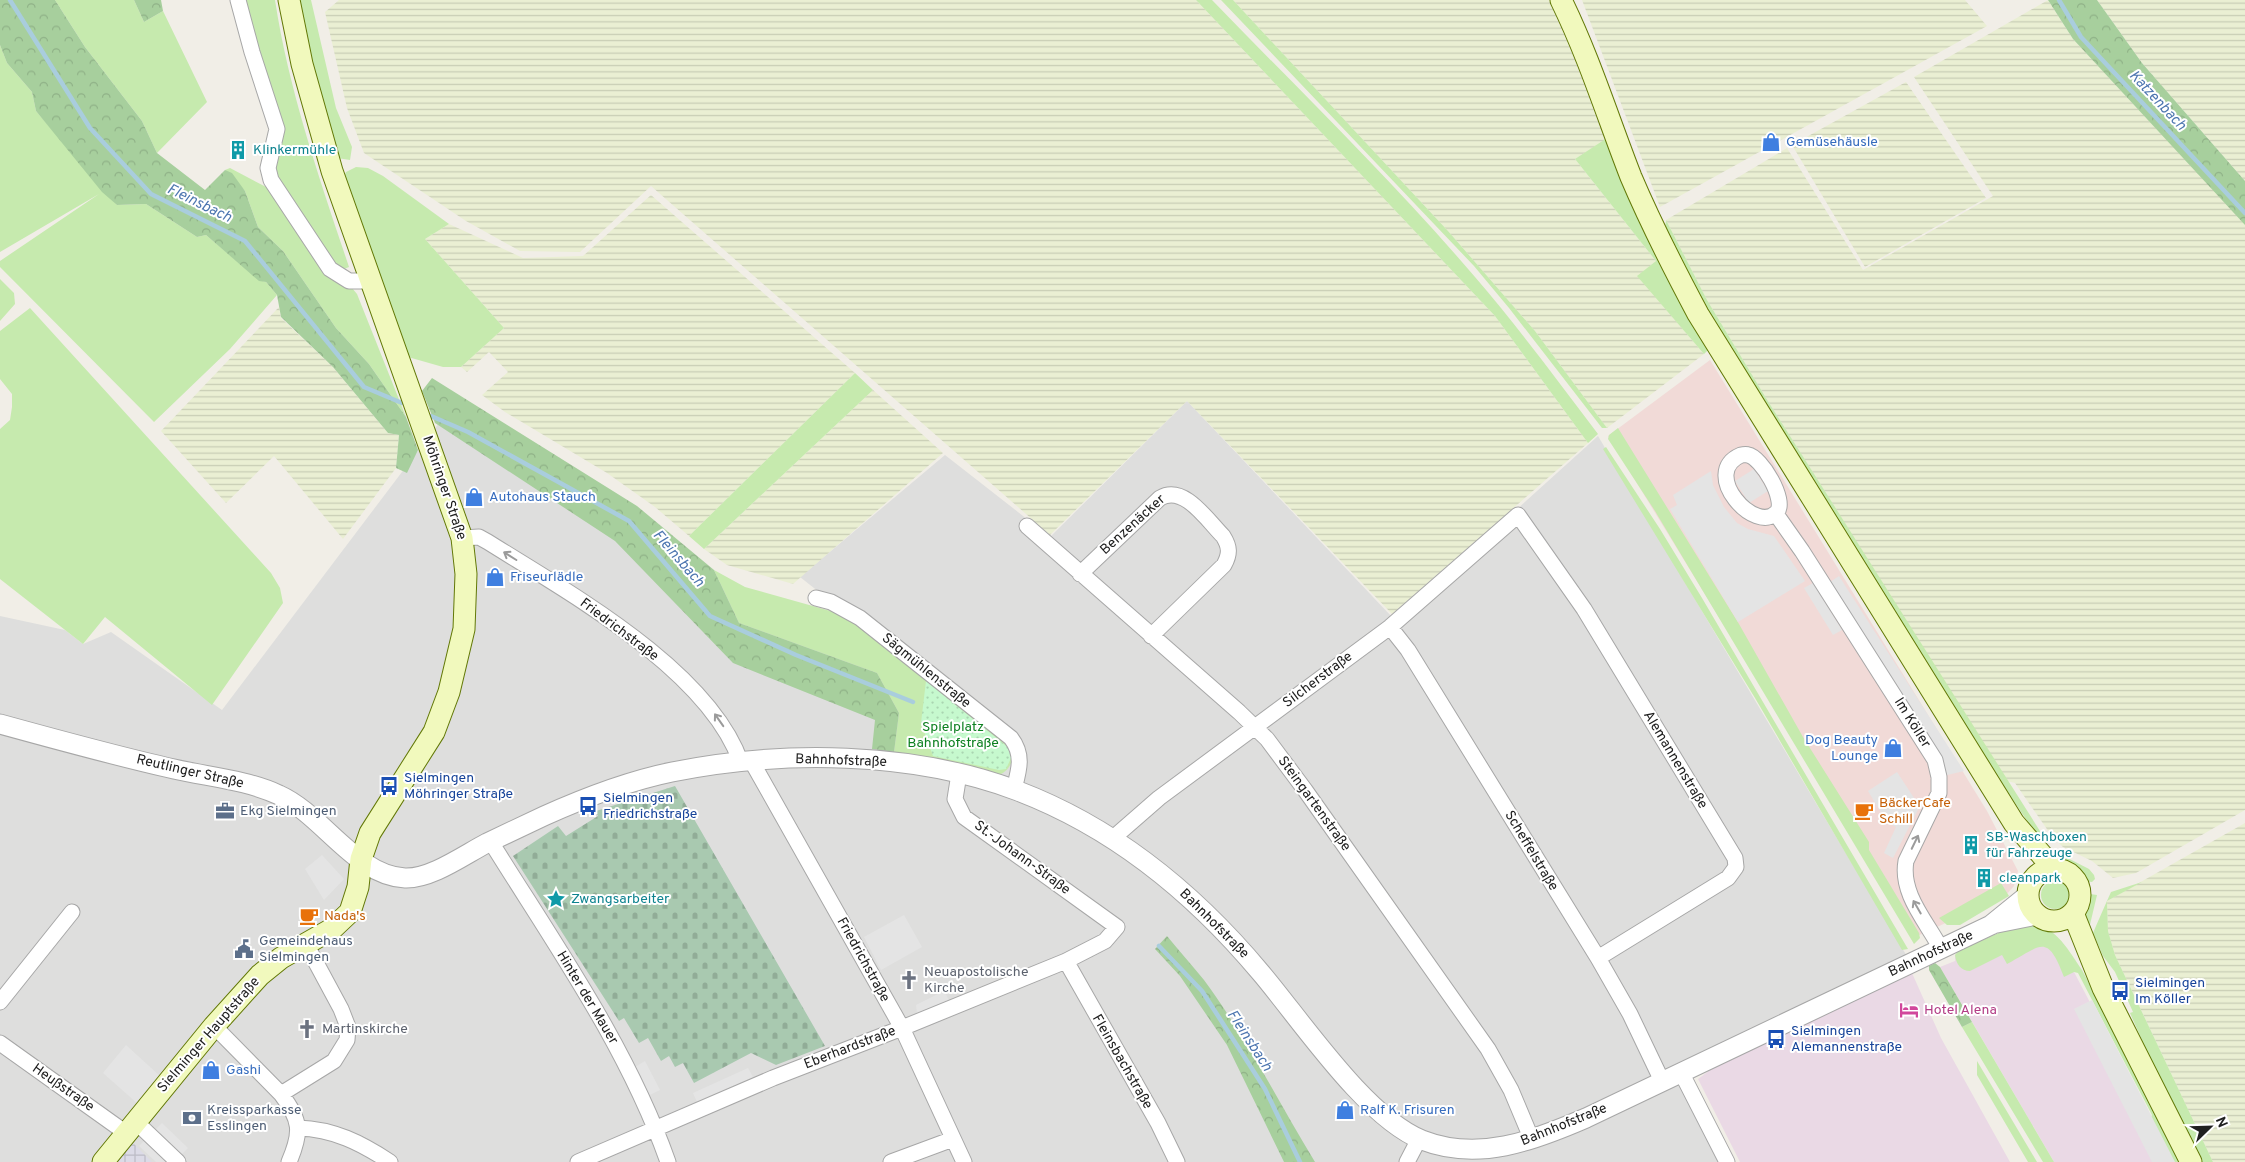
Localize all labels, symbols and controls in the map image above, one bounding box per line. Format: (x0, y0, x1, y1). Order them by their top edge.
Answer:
water label: Katzenbach (2124, 67, 2190, 135)
shop icon: Gemüsehäusle (1760, 131, 1782, 153)
place label: Gemüsehäusle (1786, 134, 1878, 151)
building icon: Klinkermühle (227, 139, 249, 161)
place label: Klinkermühle (253, 142, 336, 159)
water label: Fleinsbach (164, 180, 234, 228)
street label: Möhringer Straße (418, 434, 470, 542)
shop icon: Autohaus Stauch (463, 486, 485, 508)
place label: Autohaus Stauch (489, 489, 596, 506)
street label: Benzenäcker (1097, 491, 1170, 559)
water label: Fleinsbach (648, 526, 708, 592)
one-way arrow (503, 550, 517, 560)
shop icon: Friseurlädle (484, 566, 506, 588)
place label: Friseurlädle (510, 569, 583, 586)
street label: Friedrichstraße (576, 595, 662, 665)
street label: Sägmühlenstraße (878, 630, 974, 712)
street label: Silcherstraße (1280, 648, 1356, 712)
street label: Im Köller (1890, 695, 1934, 752)
street label: Alemannenstraße (1639, 708, 1711, 812)
one-way arrow (714, 713, 724, 727)
park label: Spielplatz Bahnhofstraße (907, 719, 999, 752)
place label: Dog Beauty Lounge (1805, 732, 1878, 765)
shop icon: Dog Beauty Lounge (1882, 737, 1904, 759)
street label: Reutlinger Straße (135, 751, 245, 793)
street label: Bahnhofstraße (795, 751, 887, 771)
street label: Steingartenstraße (1274, 753, 1354, 855)
place label: Sielmingen Möhringer Straße (404, 770, 513, 803)
bus stop icon: Sielmingen Möhringer Straße (378, 775, 400, 797)
place label: Sielmingen Friedrichstraße (603, 790, 697, 823)
bus stop icon: Sielmingen Friedrichstraße (577, 795, 599, 817)
place label: BäckerCafe Schill (1879, 795, 1951, 828)
office icon: Ekg Sielmingen (214, 800, 236, 822)
cafe icon: BäckerCafe Schill (1853, 800, 1875, 822)
place label: Ekg Sielmingen (240, 803, 337, 820)
street label: Scheffelstraße (1500, 808, 1562, 894)
street label: St.-Johann-Straße (971, 817, 1073, 899)
place label: SB-Waschboxen für Fahrzeuge (1986, 829, 2087, 862)
building icon: SB-Waschboxen für Fahrzeuge (1960, 834, 1982, 856)
one-way arrow (1910, 835, 1920, 850)
building icon: cleanpark (1973, 867, 1995, 889)
place label: cleanpark (1999, 870, 2061, 887)
street label: Bahnhofstraße (1176, 886, 1252, 962)
place icon: Zwangsarbeiter (545, 888, 567, 910)
place label: Zwangsarbeiter (571, 891, 670, 908)
one-way arrow (1912, 899, 1922, 914)
cafe icon: Nada's (298, 905, 320, 927)
place label: Nada's (324, 908, 366, 925)
street label: Friedrichstraße (833, 915, 893, 1005)
street label: Bahnhofstraße (1886, 927, 1976, 981)
place label: Gemeindehaus Sielmingen (259, 933, 353, 966)
public building icon: Gemeindehaus Sielmingen (233, 938, 255, 960)
street label: Hinter der Mauer (552, 948, 622, 1048)
place label: Neuapostolische Kirche (924, 964, 1028, 997)
church icon: Neuapostolische Kirche (898, 969, 920, 991)
street label: Sielminger Hauptstraße (154, 974, 264, 1096)
place label: Sielmingen Im Köller (2135, 975, 2205, 1008)
bus stop icon: Sielmingen Im Köller (2109, 980, 2131, 1002)
hotel icon: Hotel Alena (1898, 999, 1920, 1021)
place label: Hotel Alena (1924, 1002, 1997, 1019)
water label: Fleinsbach (1222, 1007, 1276, 1075)
street label: Fleinsbachstraße (1088, 1012, 1156, 1112)
church icon: Martinskirche (296, 1018, 318, 1040)
place label: Martinskirche (322, 1021, 408, 1038)
street label: Eberhardstraße (802, 1023, 898, 1073)
place label: Sielmingen Alemannenstraße (1791, 1023, 1902, 1056)
bus stop icon: Sielmingen Alemannenstraße (1765, 1028, 1787, 1050)
shop icon: Gashi (200, 1059, 222, 1081)
street label: Heußstraße (29, 1060, 97, 1116)
place label: Gashi (226, 1062, 261, 1079)
shop icon: Ralf K. Frisuren (1334, 1099, 1356, 1121)
street label: Bahnhofstraße (1518, 1100, 1610, 1150)
place label: Kreissparkasse Esslingen (207, 1102, 302, 1135)
place label: Ralf K. Frisuren (1360, 1102, 1455, 1119)
north arrow (2185, 1102, 2235, 1152)
bank icon: Kreissparkasse Esslingen (181, 1107, 203, 1129)
text: N (2211, 1115, 2230, 1130)

